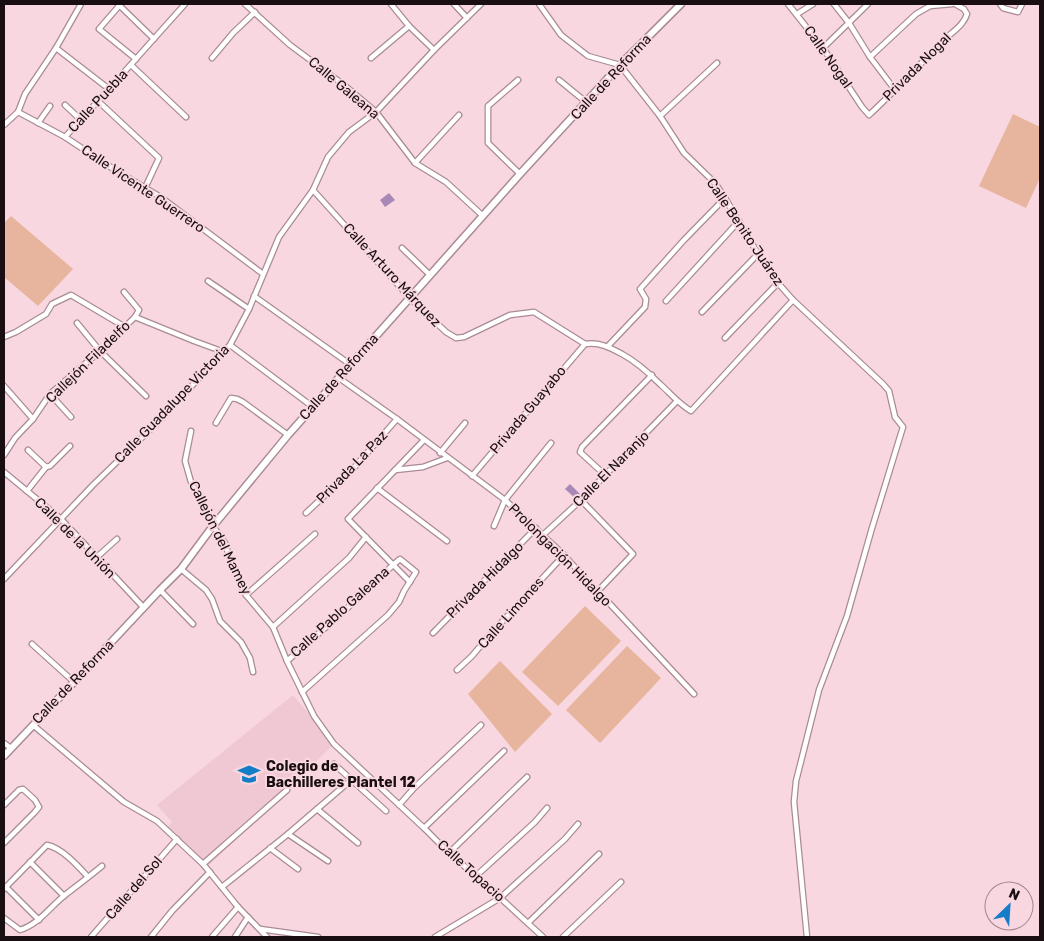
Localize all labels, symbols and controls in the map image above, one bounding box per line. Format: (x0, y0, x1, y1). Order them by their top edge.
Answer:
street label: Calle Nogal (800, 22, 856, 92)
street label: Privada Nogal (879, 29, 955, 105)
street label: Calle de Reforma (567, 31, 655, 123)
street label: Calle Galeana (305, 53, 383, 123)
street label: Calle Puebla (65, 66, 131, 136)
street label: Calle Vicente Guerrero (78, 141, 208, 237)
street label: Calle Benito Juárez (703, 175, 787, 289)
street label: Calle Arturo Márquez (339, 220, 445, 330)
street label: Callejón Filadelfo (42, 317, 134, 407)
street label: Calle de Reforma (296, 330, 382, 424)
street label: Calle Guadalupe Victoria (111, 341, 233, 467)
street label: Privada Guayabo (486, 363, 570, 457)
street label: Privada La Paz (313, 427, 391, 507)
street label: Calle El Naranjo (569, 427, 653, 511)
street label: Callejón del Mamey (185, 478, 255, 598)
street label: Calle de la Unión (31, 494, 119, 582)
street label: Prolongación Hidalgo (505, 500, 615, 610)
street label: Privada Hidalgo (443, 538, 527, 622)
street label: Calle Pablo Galeana (287, 563, 393, 661)
street label: Calle Limones (474, 574, 548, 652)
street label: Calle de Reforma (29, 636, 117, 728)
place label: Colegio de Bachilleres Plantel 12 (266, 758, 416, 791)
school or university icon: Colegio de Bachilleres Plantel 12 (236, 761, 262, 787)
street label: Calle Topacio (434, 836, 508, 906)
street label: Calle del Sol (102, 853, 166, 923)
north arrow (984, 881, 1034, 931)
text: N (1006, 885, 1022, 905)

